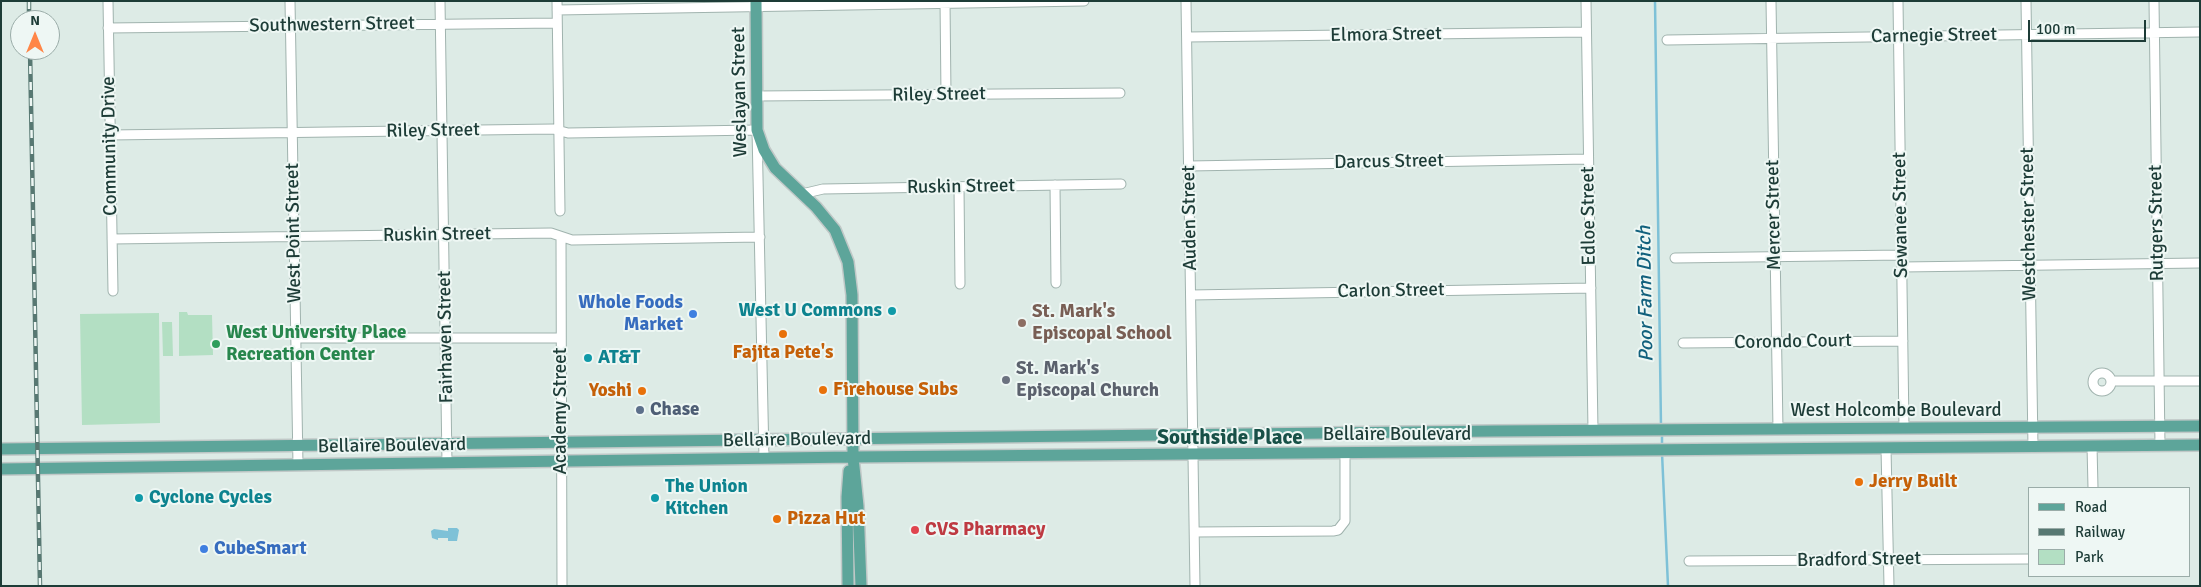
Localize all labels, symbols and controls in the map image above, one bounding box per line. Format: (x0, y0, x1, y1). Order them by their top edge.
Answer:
north arrow (10, 10, 60, 60)
scale bar (2031, 10, 2148, 42)
text: N (30, 12, 40, 29)
street label: Southwestern Street (249, 12, 415, 38)
text: 100 m (2036, 20, 2076, 38)
street label: Elmora Street (1330, 23, 1442, 47)
street label: Carnegie Street (1871, 24, 1997, 48)
street label: Weslayan Street (727, 27, 753, 157)
street label: Community Drive (97, 76, 123, 216)
street label: Riley Street (892, 83, 986, 107)
street label: Riley Street (386, 119, 480, 143)
street label: Westchester Street (2016, 147, 2042, 301)
street label: Darcus Street (1334, 150, 1444, 174)
street label: Sewanee Street (1889, 152, 1913, 278)
street label: Mercer Street (1762, 160, 1786, 270)
street label: West Point Street (281, 163, 307, 303)
street label: Auden Street (1178, 165, 1202, 271)
street label: Rutgers Street (2145, 165, 2169, 281)
street label: Edloe Street (1577, 166, 1601, 266)
street label: Ruskin Street (907, 175, 1015, 199)
street label: Ruskin Street (383, 223, 491, 247)
water label: Poor Farm Ditch (1633, 226, 1659, 362)
street label: Fairhaven Street (433, 270, 459, 404)
street label: Carlon Street (1337, 279, 1445, 303)
place label: Whole Foods Market (578, 292, 683, 336)
place label: West U Commons (739, 300, 882, 322)
place label: St. Mark's Episcopal School (1032, 301, 1172, 345)
marker: West U Commons (886, 305, 898, 317)
marker: Whole Foods Market (687, 308, 699, 320)
marker: St. Mark's Episcopal School (1016, 317, 1028, 329)
place label: West University Place Recreation Center (226, 322, 406, 366)
marker: Fajita Pete's (777, 328, 789, 340)
street label: Corondo Court (1734, 330, 1852, 354)
marker: West University Place Recreation Center (210, 338, 222, 350)
place label: Fajita Pete's (732, 342, 834, 364)
place label: AT&T (598, 347, 640, 369)
street label: Academy Street (550, 348, 572, 474)
marker: AT&T (582, 352, 594, 364)
place label: St. Mark's Episcopal Church (1016, 358, 1159, 402)
marker: St. Mark's Episcopal Church (1000, 374, 1012, 386)
place label: Firehouse Subs (833, 379, 958, 401)
place label: Yoshi (589, 380, 632, 402)
marker: Firehouse Subs (817, 384, 829, 396)
marker: Yoshi (636, 385, 648, 397)
place label: Chase (650, 399, 699, 421)
street label: West Holcombe Boulevard (1790, 400, 2002, 422)
marker: Chase (634, 404, 646, 416)
street label: Bellaire Boulevard (1323, 424, 1471, 446)
district label: Southside Place (1157, 425, 1303, 451)
street label: Bellaire Boulevard (722, 427, 872, 453)
street label: Bellaire Boulevard (317, 433, 467, 459)
place label: Jerry Built (1869, 471, 1957, 493)
place label: The Union Kitchen (665, 476, 748, 520)
marker: Jerry Built (1853, 476, 1865, 488)
place label: Cyclone Cycles (149, 487, 272, 509)
legend (2028, 487, 2191, 577)
marker: Cyclone Cycles (133, 492, 145, 504)
marker: The Union Kitchen (649, 492, 661, 504)
text: Road (2075, 498, 2107, 516)
place label: Pizza Hut (787, 508, 865, 530)
marker: Pizza Hut (771, 513, 783, 525)
place label: CVS Pharmacy (925, 519, 1045, 541)
text: Railway (2075, 523, 2125, 541)
marker: CVS Pharmacy (909, 524, 921, 536)
place label: CubeSmart (214, 538, 307, 560)
marker: CubeSmart (198, 543, 210, 555)
street label: Bradford Street (1797, 548, 1921, 572)
text: Park (2075, 548, 2104, 566)

